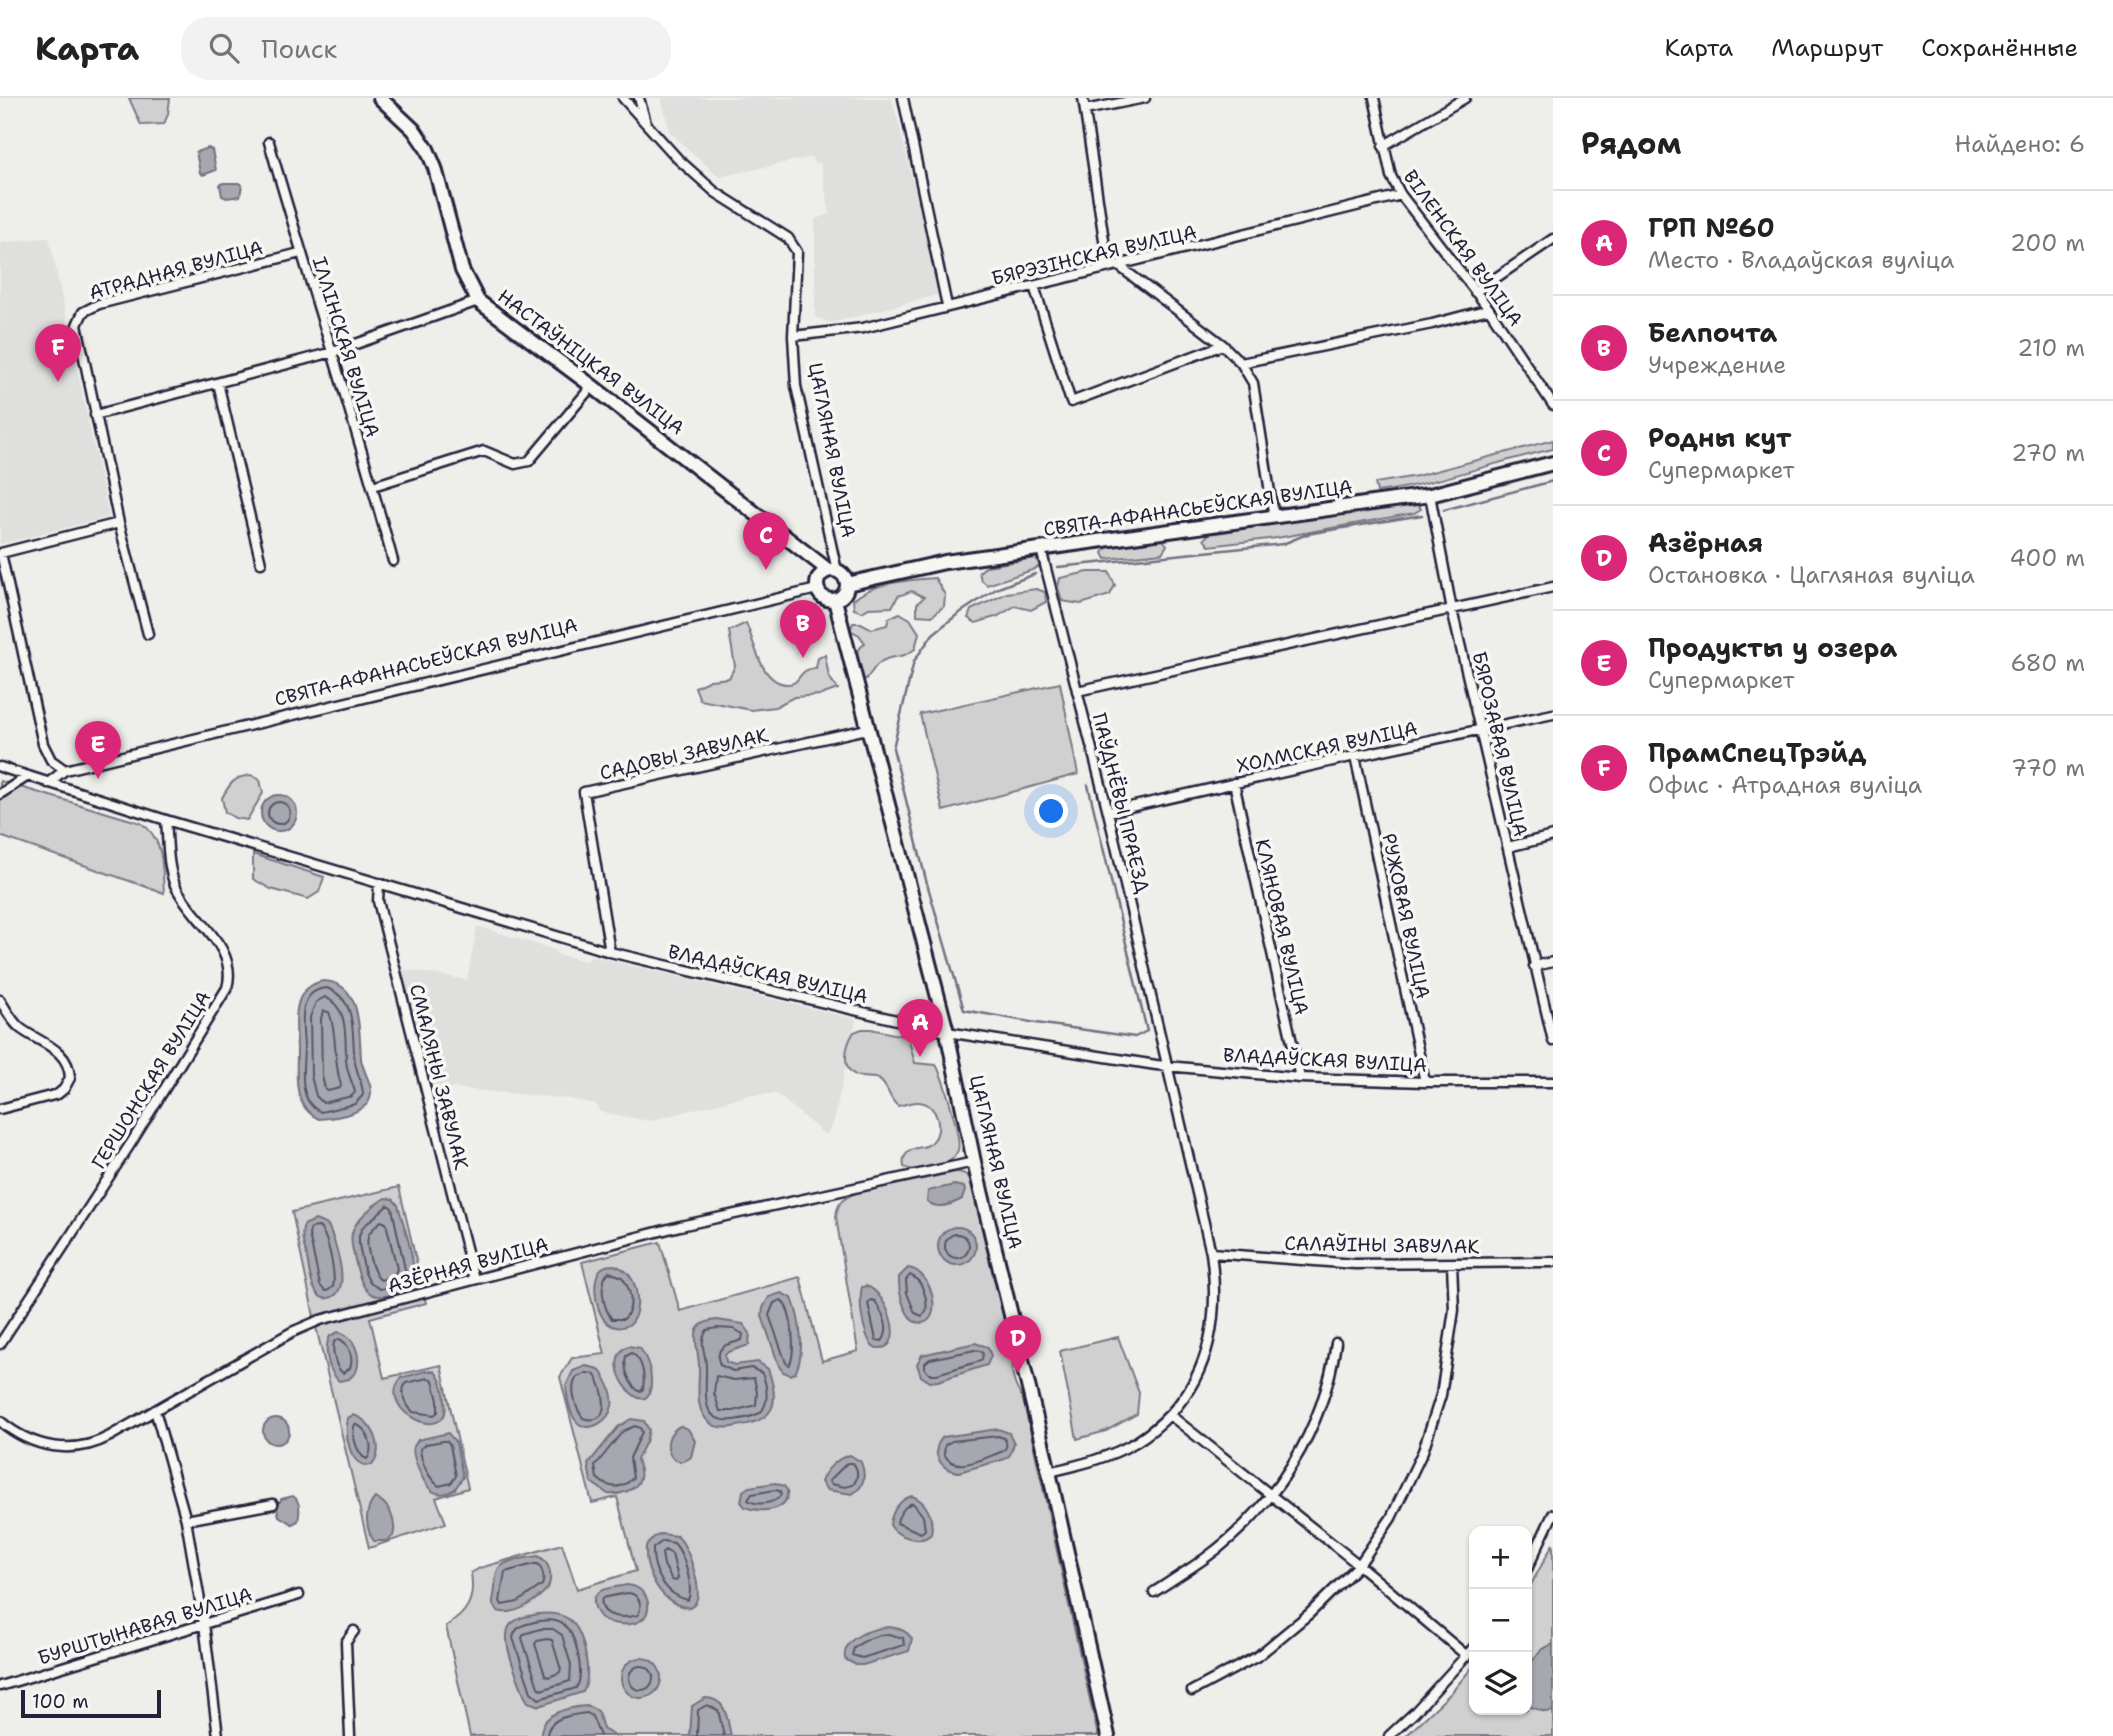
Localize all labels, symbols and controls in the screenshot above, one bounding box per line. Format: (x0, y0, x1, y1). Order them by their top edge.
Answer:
search box (181, 17, 671, 80)
text: Карта (35, 26, 139, 71)
icon: search (205, 29, 243, 67)
text: Поиск (261, 31, 337, 66)
text: Карта (1665, 32, 1733, 64)
text: Маршрут (1771, 32, 1883, 64)
text: Сохранённые (1921, 32, 2078, 64)
text: Рядом (1581, 123, 1681, 164)
text: Найдено: 6 (1955, 129, 2085, 159)
street label: ВІЛЕНСКАЯ ВУЛІЦА (1398, 165, 1528, 331)
text: ГРП №60 (1648, 210, 1775, 245)
street label: БЯРЭЗІНСКАЯ ВУЛІЦА (989, 219, 1199, 291)
text: A (1595, 228, 1613, 258)
text: 200 m (2010, 228, 2085, 258)
street label: АТРАДНАЯ ВУЛІЦА (86, 235, 266, 305)
text: Место · Владаўская вуліца (1648, 245, 1954, 275)
street label: ІЛЛІНСКАЯ ВУЛІЦА (307, 254, 385, 440)
street label: НАСТАЎНІЦКАЯ ВУЛІЦА (493, 284, 689, 441)
text: Белпочта (1648, 315, 1777, 350)
pin: F (35, 324, 81, 382)
text: B (1597, 333, 1611, 363)
text: 210 m (2017, 333, 2085, 363)
text: Учреждение (1648, 350, 1786, 380)
street label: ЦАГЛЯНАЯ ВУЛІЦА (803, 360, 861, 540)
text: Родны кут (1648, 420, 1791, 455)
text: C (1597, 438, 1611, 468)
text: 270 m (2011, 438, 2085, 468)
text: Супермаркет (1648, 455, 1795, 485)
street label: СВЯТА-АФАНАСЬЕЎСКАЯ ВУЛІЦА (1042, 474, 1354, 542)
pin: C (743, 512, 789, 570)
text: Азёрная (1648, 525, 1763, 560)
text: D (1596, 543, 1612, 573)
text: 400 m (2009, 543, 2085, 573)
text: Остановка · Цагляная вуліца (1648, 560, 1975, 590)
pin: B (780, 600, 826, 658)
street label: СВЯТА-АФАНАСЬЕЎСКАЯ ВУЛІЦА (272, 612, 580, 712)
text: Продукты у озера (1648, 630, 1897, 665)
text: E (1596, 648, 1612, 678)
text: 680 m (2010, 648, 2085, 678)
street label: БЯРОЗАВАЯ ВУЛІЦА (1467, 649, 1533, 839)
text: Супермаркет (1648, 665, 1795, 695)
street label: ПАЎДНЁВЫ ПРАЕЗД (1087, 710, 1156, 896)
street label: ХОЛМСКАЯ ВУЛІЦА (1234, 716, 1420, 778)
pin: E (75, 721, 121, 779)
street label: САДОВЫ ЗАВУЛАК (597, 722, 771, 786)
text: ПрамСпецТрэйд (1648, 735, 1866, 770)
text: F (1597, 753, 1611, 783)
text: 770 m (2011, 753, 2085, 783)
text: Офис · Атрадная вуліца (1648, 770, 1922, 800)
your location (1034, 794, 1068, 828)
street label: РУЖОВАЯ ВУЛІЦА (1376, 831, 1436, 1001)
street label: КЛЯНОВАЯ ВУЛІЦА (1250, 837, 1314, 1018)
street label: ВЛАДАЎСКАЯ ВУЛІЦА (666, 939, 870, 1009)
street label: СМАЛЯНЫ ЗАВУЛАК (404, 981, 474, 1173)
street label: ГЕРШОНСКАЯ ВУЛІЦА (86, 986, 216, 1174)
pin: A (897, 999, 943, 1057)
street label: ВЛАДАЎСКАЯ ВУЛІЦА (1222, 1042, 1428, 1078)
street label: ЦАГЛЯНАЯ ВУЛІЦА (964, 1073, 1028, 1252)
street label: АЗЁРНАЯ ВУЛІЦА (385, 1231, 551, 1298)
street label: САЛАЎІНЫ ЗАВУЛАК (1284, 1231, 1480, 1259)
pin: D (995, 1315, 1041, 1373)
map controls (1469, 1526, 1532, 1715)
button: + (1469, 1526, 1532, 1589)
street label: БУРШТЫНАВАЯ ВУЛІЦА (35, 1581, 255, 1671)
button: − (1469, 1589, 1532, 1652)
button: layers (1469, 1652, 1532, 1715)
scale bar (21, 1687, 161, 1719)
text: 100 m (32, 1689, 89, 1714)

